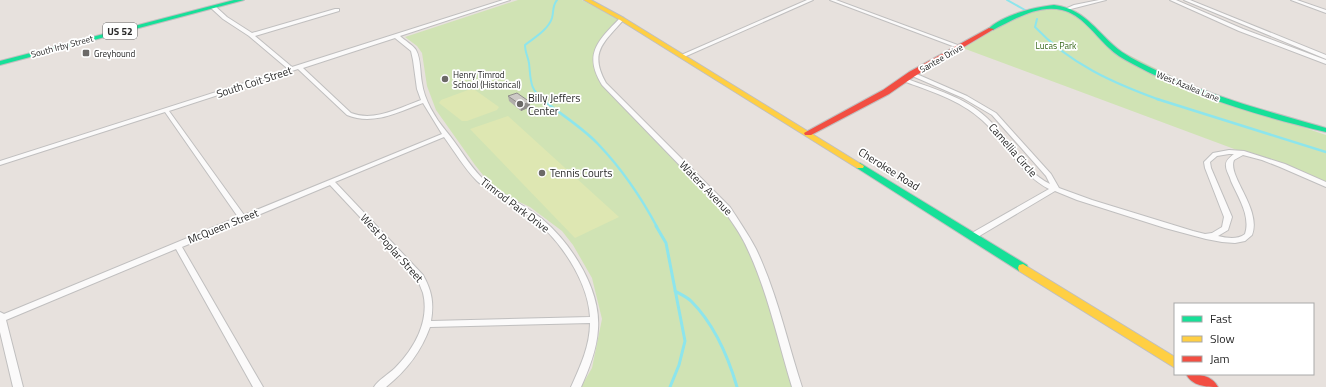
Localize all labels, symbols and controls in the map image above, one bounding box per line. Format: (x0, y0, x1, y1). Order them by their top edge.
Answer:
road number: US 52 (103, 23, 137, 39)
street label: South Irby Street (29, 31, 95, 61)
park label: Lucas Park (1036, 39, 1077, 52)
street label: Santee Drive (917, 40, 965, 76)
place label: Greyhound (94, 47, 136, 60)
marker: Greyhound (81, 48, 91, 58)
street label: South Coit Street (214, 62, 294, 102)
street label: West Azalea Lane (1155, 67, 1222, 105)
place label: Henry Timrod School (Historical) (453, 68, 521, 91)
marker: Henry Timrod School (Historical) (440, 74, 450, 84)
place label: Billy Jeffers Center (528, 90, 580, 119)
marker: Billy Jeffers Center (515, 99, 525, 109)
street label: Camellia Circle (985, 120, 1041, 181)
street label: Cherokee Road (855, 144, 923, 194)
street label: Waters Avenue (676, 157, 736, 219)
place label: Tennis Courts (550, 165, 612, 181)
marker: Tennis Courts (537, 168, 547, 178)
street label: Timrod Park Drive (477, 174, 553, 237)
street label: McQueen Street (185, 205, 261, 247)
street label: West Poplar Street (357, 210, 427, 286)
legend (1174, 303, 1314, 375)
text: Fast (1210, 309, 1233, 328)
text: Slow (1210, 329, 1235, 348)
text: Jam (1210, 349, 1230, 368)

